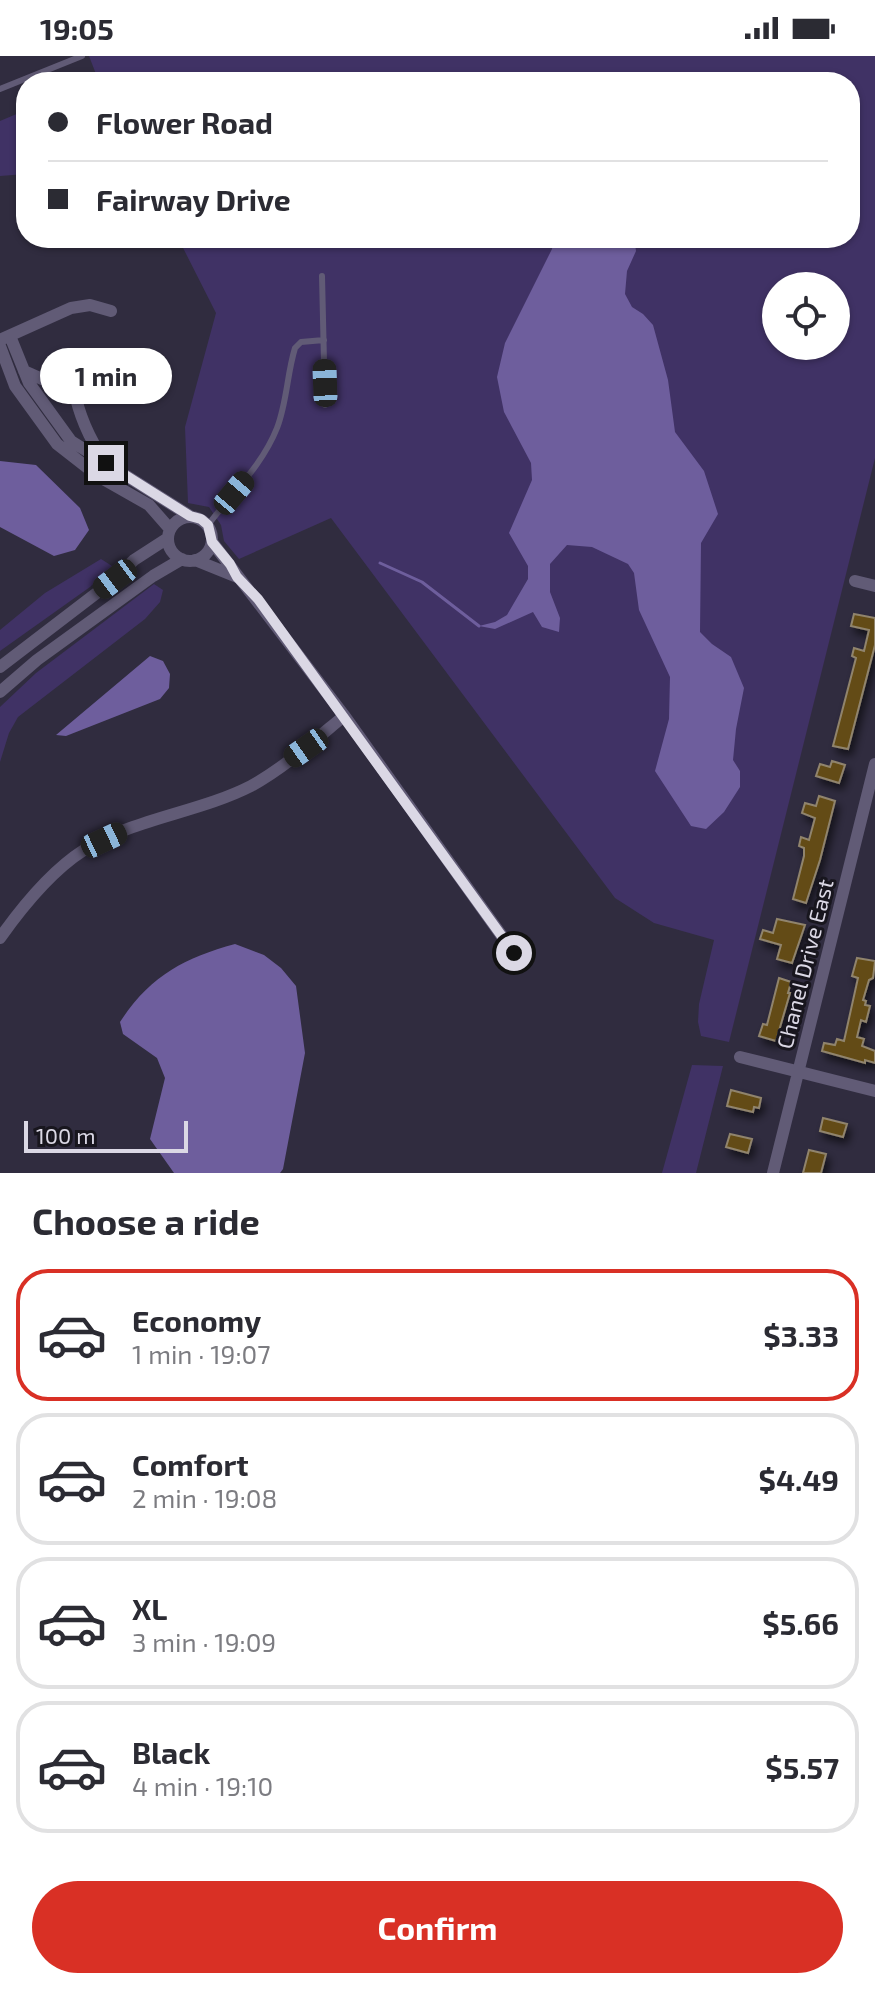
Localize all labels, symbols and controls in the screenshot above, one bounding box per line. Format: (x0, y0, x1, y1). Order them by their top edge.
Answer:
text: 19:05 (40, 10, 114, 46)
text: Flower Road (96, 104, 273, 140)
text: Fairway Drive (96, 181, 291, 217)
map controls (762, 272, 850, 360)
button: locate (762, 272, 850, 360)
callout: 1 min (40, 347, 172, 403)
car (312, 359, 338, 407)
text: 1 min (75, 360, 137, 391)
route end (88, 445, 124, 481)
car (209, 467, 259, 519)
car (89, 555, 141, 603)
car (279, 724, 333, 772)
car (77, 819, 131, 861)
street label: Chanel Drive East (770, 876, 838, 1051)
route start (496, 935, 532, 971)
scale bar (24, 1117, 188, 1153)
text: 100 m (36, 1122, 95, 1148)
text: Choose a ride (32, 1199, 260, 1242)
icon: car (36, 1299, 108, 1371)
text: Economy (132, 1302, 261, 1338)
text: $3.33 (763, 1317, 839, 1353)
text: 1 min · 19:07 (132, 1338, 271, 1369)
icon: car (36, 1443, 108, 1515)
text: Comfort (132, 1446, 249, 1482)
text: $4.49 (758, 1461, 839, 1497)
text: 2 min · 19:08 (132, 1482, 277, 1513)
icon: car (36, 1587, 108, 1659)
text: XL (132, 1590, 167, 1626)
text: $5.66 (762, 1605, 839, 1641)
text: 3 min · 19:09 (132, 1626, 276, 1657)
icon: car (36, 1731, 108, 1803)
text: Black (132, 1734, 210, 1770)
text: $5.57 (765, 1749, 839, 1785)
text: 4 min · 19:10 (132, 1770, 273, 1801)
button: Confirm (32, 1881, 843, 1973)

